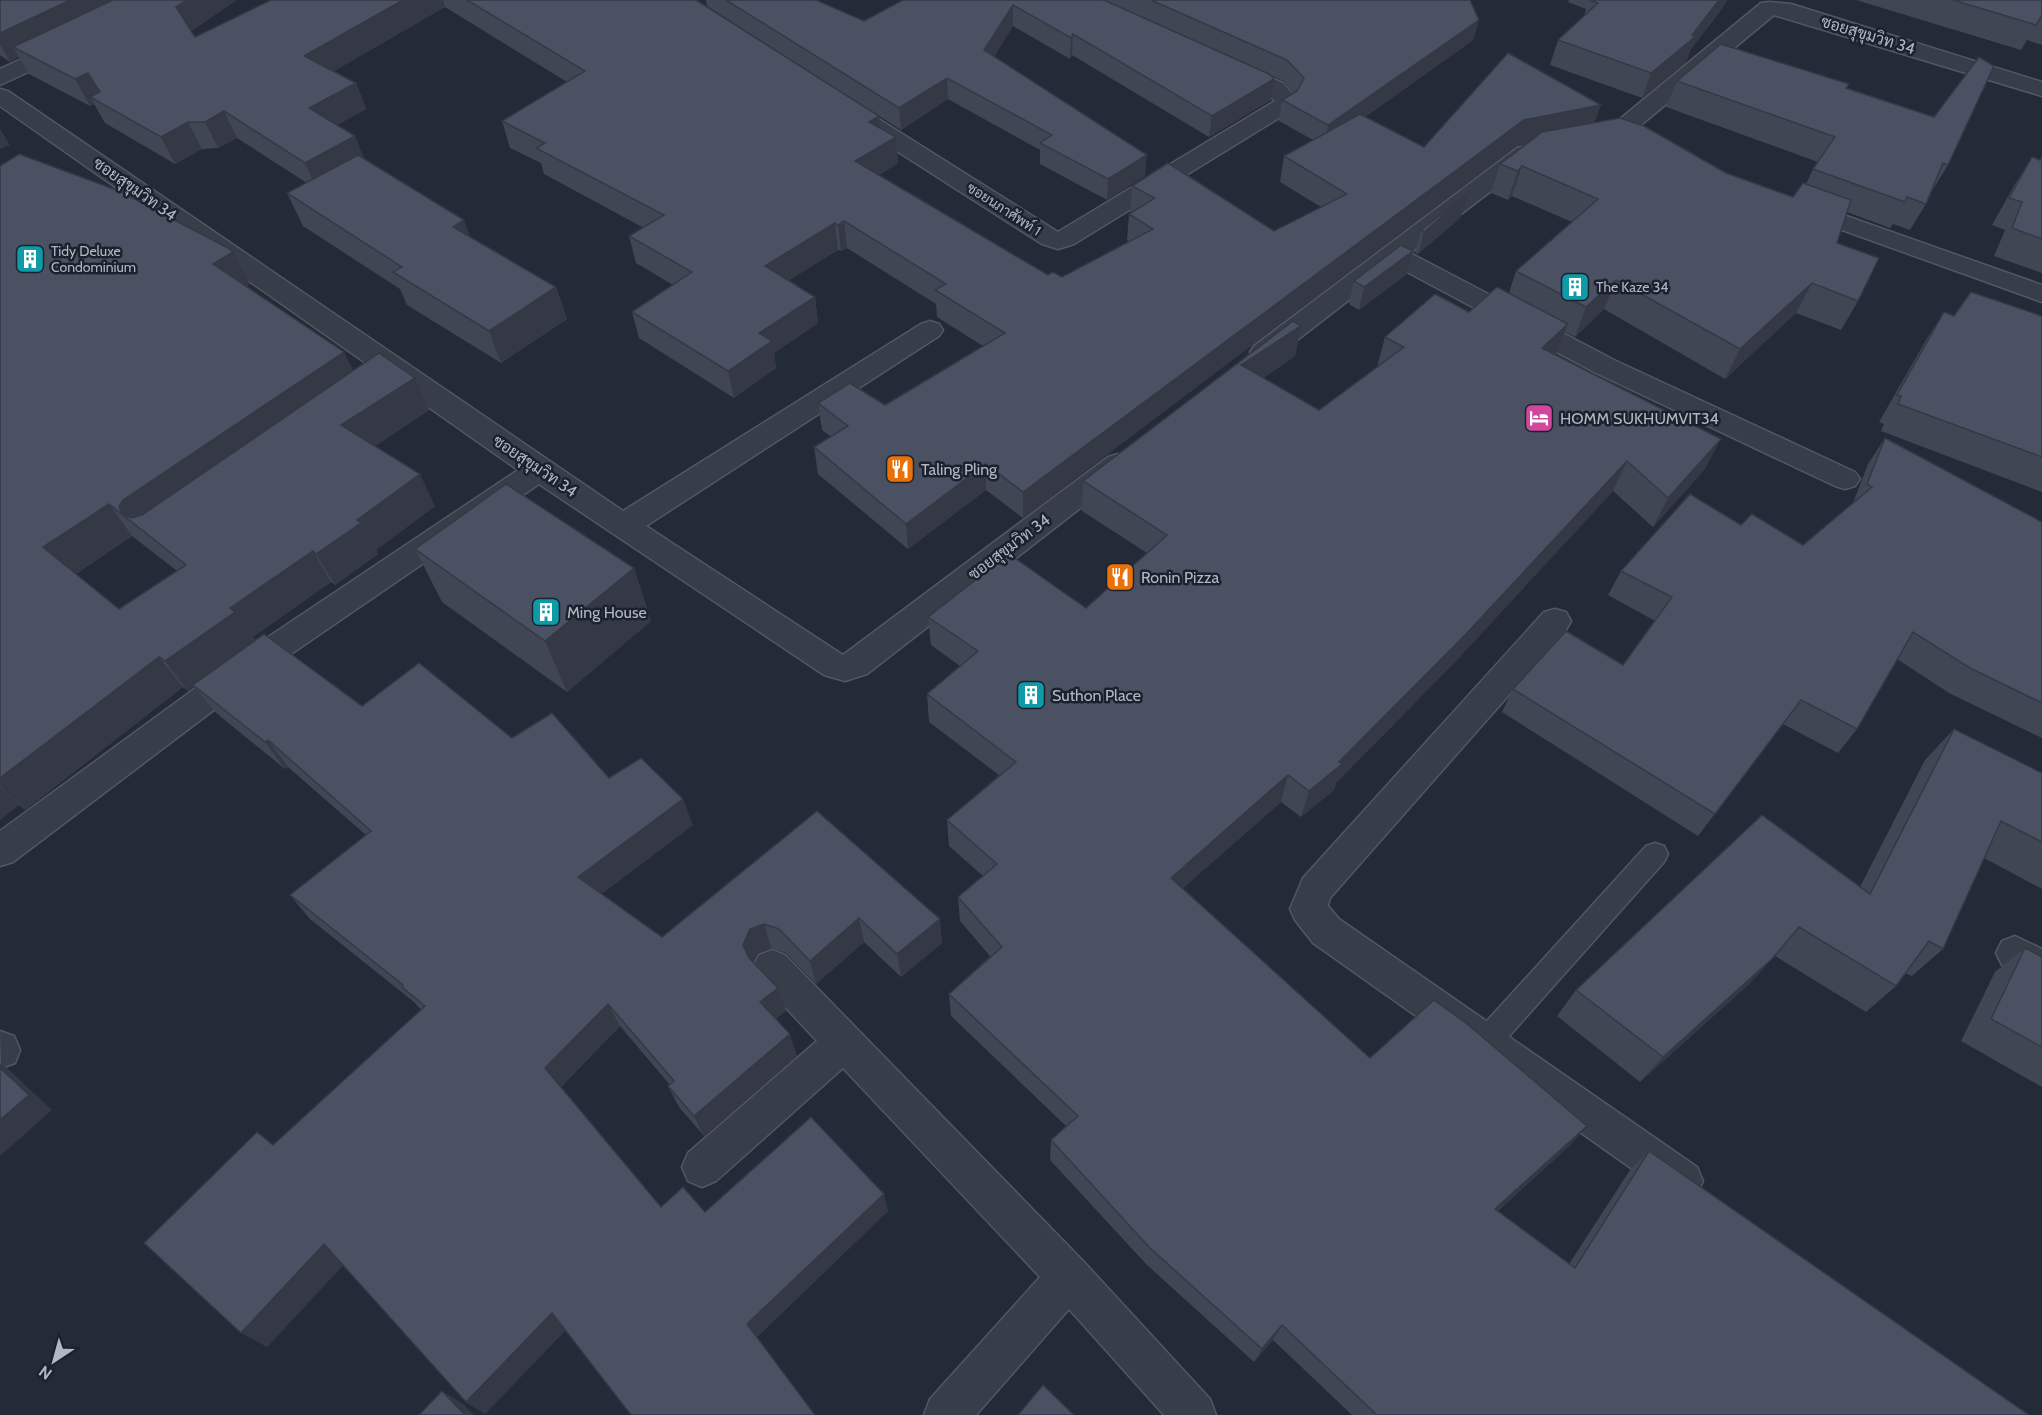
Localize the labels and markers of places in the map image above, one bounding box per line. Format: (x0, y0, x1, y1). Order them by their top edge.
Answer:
place label: Tidy Deluxe Condominium (51, 242, 136, 276)
building icon: Tidy Deluxe Condominium (14, 243, 46, 275)
building icon: The Kaze 34 (1559, 271, 1591, 303)
place label: The Kaze 34 (1596, 278, 1668, 296)
hotel icon: HOMM SUKHUMVIT34 (1523, 402, 1555, 434)
place label: HOMM SUKHUMVIT34 (1560, 409, 1719, 428)
restaurant icon: Taling Pling (884, 453, 916, 485)
place label: Taling Pling (921, 460, 998, 479)
restaurant icon: Ronin Pizza (1104, 561, 1136, 593)
place label: Ronin Pizza (1141, 568, 1220, 587)
building icon: Ming House (530, 596, 562, 628)
place label: Ming House (567, 603, 647, 622)
building icon: Suthon Place (1015, 679, 1047, 711)
place label: Suthon Place (1052, 686, 1141, 705)

